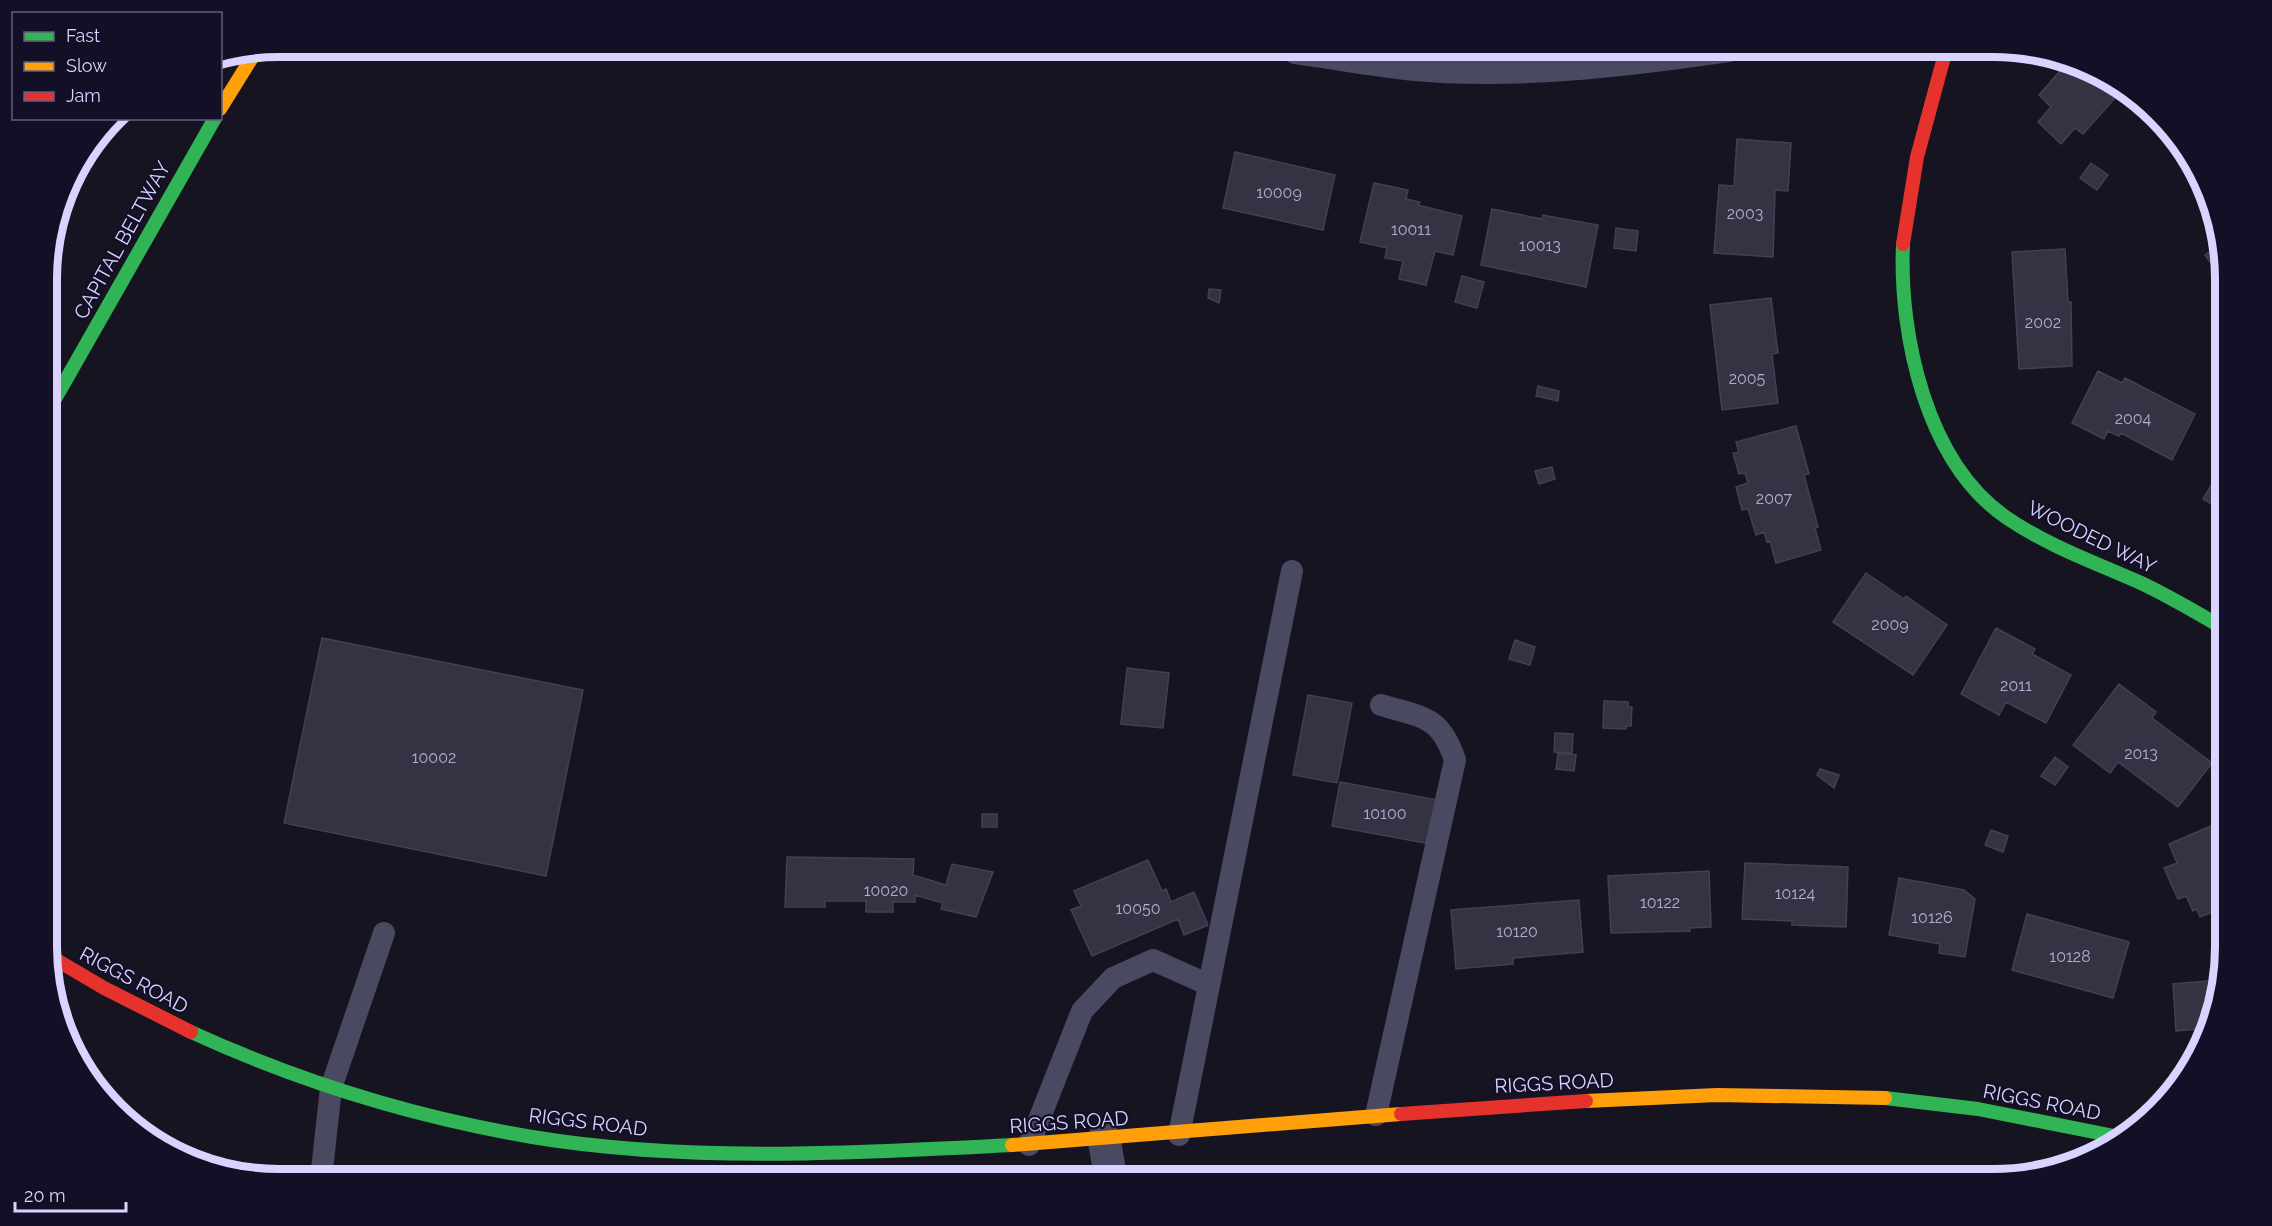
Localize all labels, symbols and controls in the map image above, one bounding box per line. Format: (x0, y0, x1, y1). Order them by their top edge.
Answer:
legend (12, 12, 222, 120)
text: Fast (66, 25, 100, 46)
text: Slow (66, 55, 107, 76)
text: Jam (66, 85, 101, 106)
street label: CAPITAL BELTWAY (69, 157, 175, 323)
house number: 10009 (1256, 183, 1302, 202)
house number: 2003 (1727, 204, 1763, 223)
house number: 10011 (1391, 220, 1431, 239)
house number: 10013 (1519, 236, 1561, 255)
house number: 2002 (2025, 313, 2061, 332)
house number: 2005 (1729, 369, 1766, 388)
house number: 2004 (2115, 409, 2152, 428)
house number: 2007 (1756, 489, 1793, 508)
street label: WOODED WAY (2024, 495, 2160, 579)
house number: 2009 (1871, 615, 1909, 634)
house number: 2011 (2000, 676, 2032, 695)
house number: 2013 (2124, 744, 2158, 763)
house number: 10002 (412, 748, 456, 767)
house number: 10100 (1363, 804, 1407, 823)
house number: 10020 (864, 881, 908, 900)
house number: 10124 (1775, 884, 1816, 903)
house number: 10122 (1640, 893, 1680, 912)
house number: 10050 (1116, 899, 1160, 918)
house number: 10126 (1911, 908, 1953, 927)
house number: 10120 (1496, 922, 1538, 941)
street label: RIGGS ROAD (76, 941, 192, 1019)
house number: 10128 (2049, 947, 2091, 966)
street label: RIGGS ROAD (1494, 1068, 1614, 1098)
street label: RIGGS ROAD (1981, 1079, 2103, 1125)
street label: RIGGS ROAD (527, 1103, 649, 1141)
street label: RIGGS ROAD (1009, 1106, 1129, 1138)
scale bar (15, 1175, 126, 1213)
text: 20 m (24, 1185, 66, 1206)

